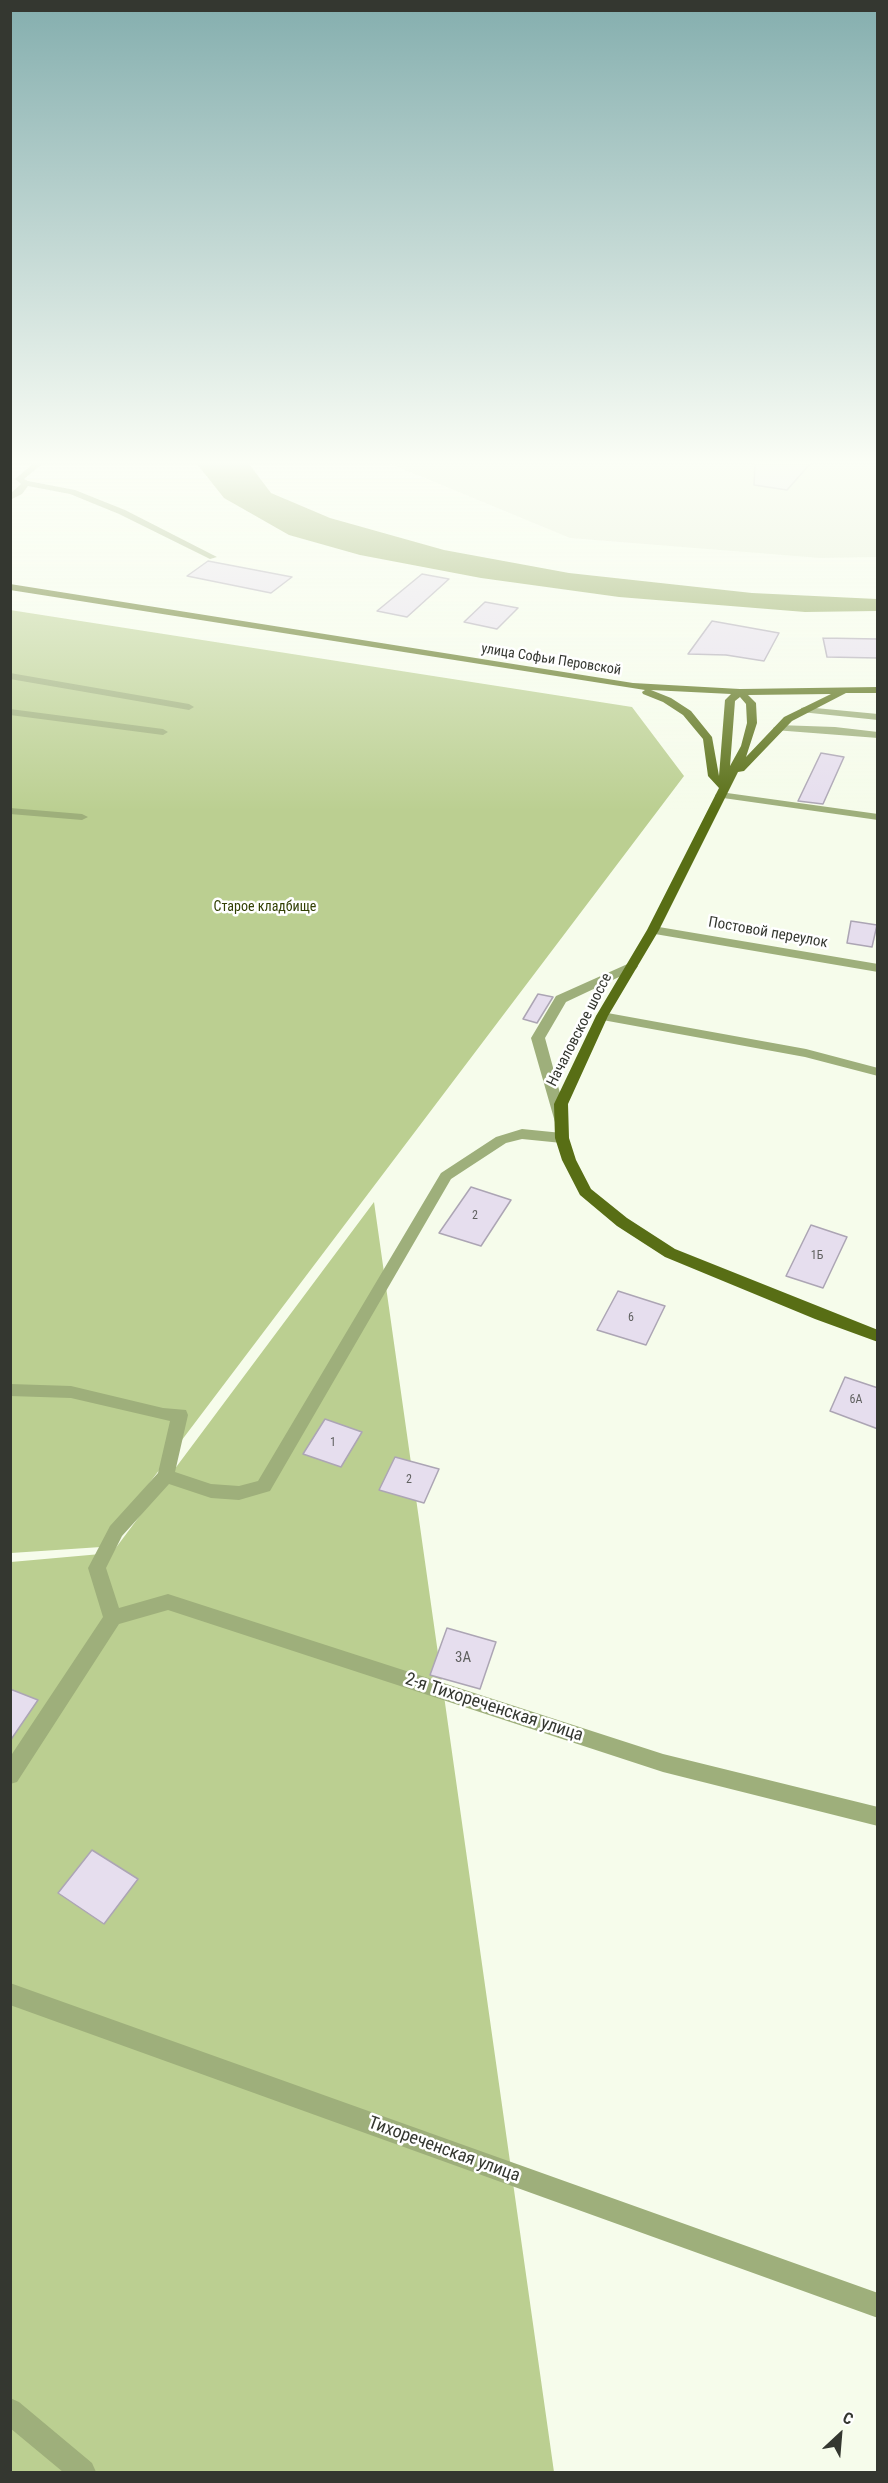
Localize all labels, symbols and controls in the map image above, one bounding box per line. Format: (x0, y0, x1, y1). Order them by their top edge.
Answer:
street label: улица Софьи Перовской (480, 641, 622, 679)
park label: Старое кладбище (214, 899, 316, 915)
street label: Постовой переулок (707, 914, 829, 952)
street label: Началовское шоссе (544, 970, 616, 1090)
house number: 2 (472, 1209, 478, 1223)
house number: 1Б (811, 1249, 823, 1263)
house number: 6 (628, 1311, 634, 1325)
house number: 6А (850, 1393, 862, 1407)
house number: 1 (330, 1436, 336, 1450)
house number: 2 (406, 1473, 412, 1487)
house number: 3А (455, 1649, 471, 1667)
street label: 2-я Тихореченская улица (402, 1669, 586, 1747)
street label: Тихореченская улица (365, 2113, 523, 2187)
north arrow (810, 2405, 870, 2465)
text: С (840, 2408, 856, 2429)

